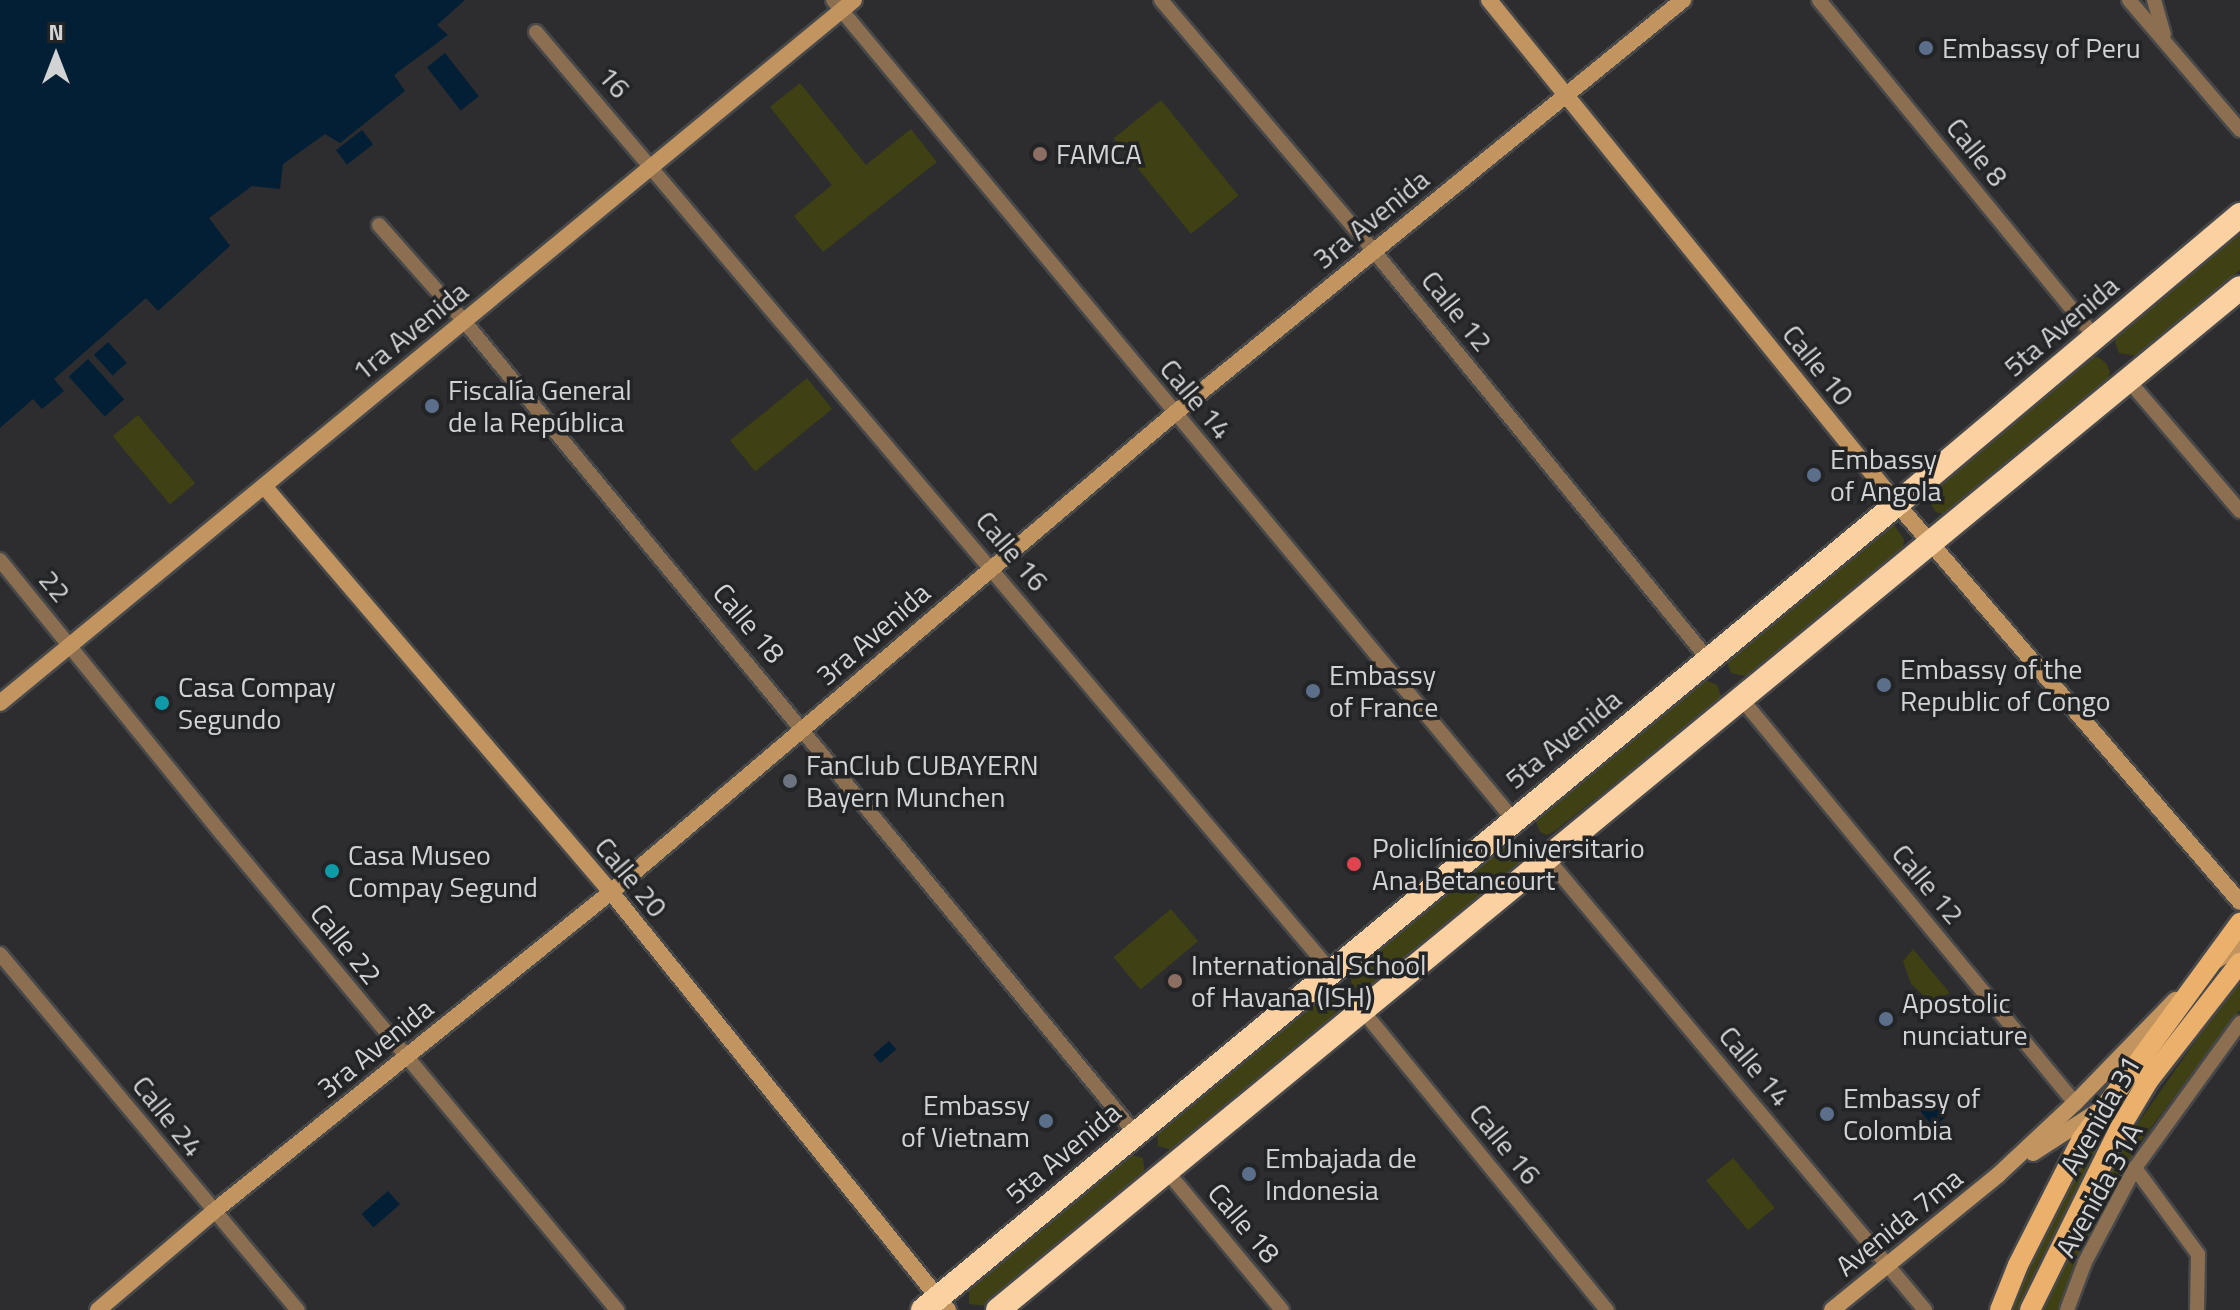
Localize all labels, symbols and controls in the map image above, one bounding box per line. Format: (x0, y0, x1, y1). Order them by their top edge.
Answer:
text: N (48, 15, 64, 49)
north arrow (16, 16, 96, 96)
place label: Embassy of Peru (1942, 31, 2141, 65)
marker: Embassy of Peru (1917, 39, 1935, 57)
street label: 16 (591, 59, 637, 105)
street label: Calle 8 (1939, 111, 2015, 193)
place label: FAMCA (1056, 137, 1142, 171)
marker: FAMCA (1031, 145, 1049, 163)
street label: 3ra Avenida (1306, 162, 1436, 276)
street label: Calle 12 (1414, 264, 1500, 358)
street label: 5ta Avenida (1997, 268, 2125, 384)
street label: 1ra Avenida (345, 274, 475, 388)
street label: Calle 10 (1775, 318, 1861, 412)
street label: Calle 14 (1153, 352, 1239, 446)
place label: Fiscalía General de la República (448, 373, 632, 439)
marker: Fiscalía General de la República (423, 397, 441, 415)
place label: Embassy of Angola (1830, 442, 1942, 508)
marker: Embassy of Angola (1805, 466, 1823, 484)
street label: Calle 16 (969, 504, 1055, 598)
street label: 22 (32, 563, 78, 609)
street label: Calle 18 (706, 576, 792, 670)
street label: 3ra Avenida (809, 576, 937, 692)
place label: Embassy of the Republic of Congo (1900, 652, 2111, 718)
place label: Embassy of France (1329, 658, 1438, 724)
place label: Casa Compay Segundo (178, 670, 336, 736)
marker: Embassy of the Republic of Congo (1875, 676, 1893, 694)
marker: Embassy of France (1304, 682, 1322, 700)
street label: 5ta Avenida (1498, 682, 1628, 796)
marker: Casa Compay Segundo (153, 694, 171, 712)
place label: FanClub CUBAYERN Bayern Munchen (806, 748, 1039, 814)
marker: FanClub CUBAYERN Bayern Munchen (781, 772, 799, 790)
street label: Calle 20 (588, 830, 674, 924)
place label: Policlínico Universitario Ana Betancourt (1372, 831, 1645, 897)
street label: Calle 12 (1885, 837, 1971, 931)
place label: Casa Museo Compay Segund (348, 838, 538, 904)
marker: Policlínico Universitario Ana Betancourt (1343, 853, 1365, 875)
marker: Casa Museo Compay Segund (323, 862, 341, 880)
street label: Calle 22 (303, 897, 389, 991)
place label: International School of Havana (ISH) (1191, 948, 1426, 1014)
marker: International School of Havana (ISH) (1166, 972, 1184, 990)
place label: Apostolic nunciature (1902, 986, 2028, 1052)
street label: 3ra Avenida (310, 991, 440, 1105)
marker: Apostolic nunciature (1877, 1010, 1895, 1028)
street label: Calle 14 (1712, 1019, 1798, 1113)
street label: Avenida 31 (2053, 1050, 2147, 1180)
street label: Calle 24 (125, 1069, 211, 1163)
place label: Embassy of Colombia (1843, 1081, 1980, 1147)
place label: Embassy of Vietnam (901, 1088, 1030, 1154)
street label: 5ta Avenida (999, 1095, 1127, 1211)
street label: Calle 16 (1462, 1097, 1548, 1191)
marker: Embassy of Colombia (1818, 1105, 1836, 1123)
marker: Embassy of Vietnam (1037, 1112, 1055, 1130)
street label: Avenida 31A (2048, 1117, 2150, 1263)
place label: Embajada de Indonesia (1265, 1141, 1417, 1207)
street label: Avenida 7ma (1829, 1161, 1969, 1283)
marker: Embajada de Indonesia (1240, 1165, 1258, 1183)
street label: Calle 18 (1201, 1176, 1287, 1270)

